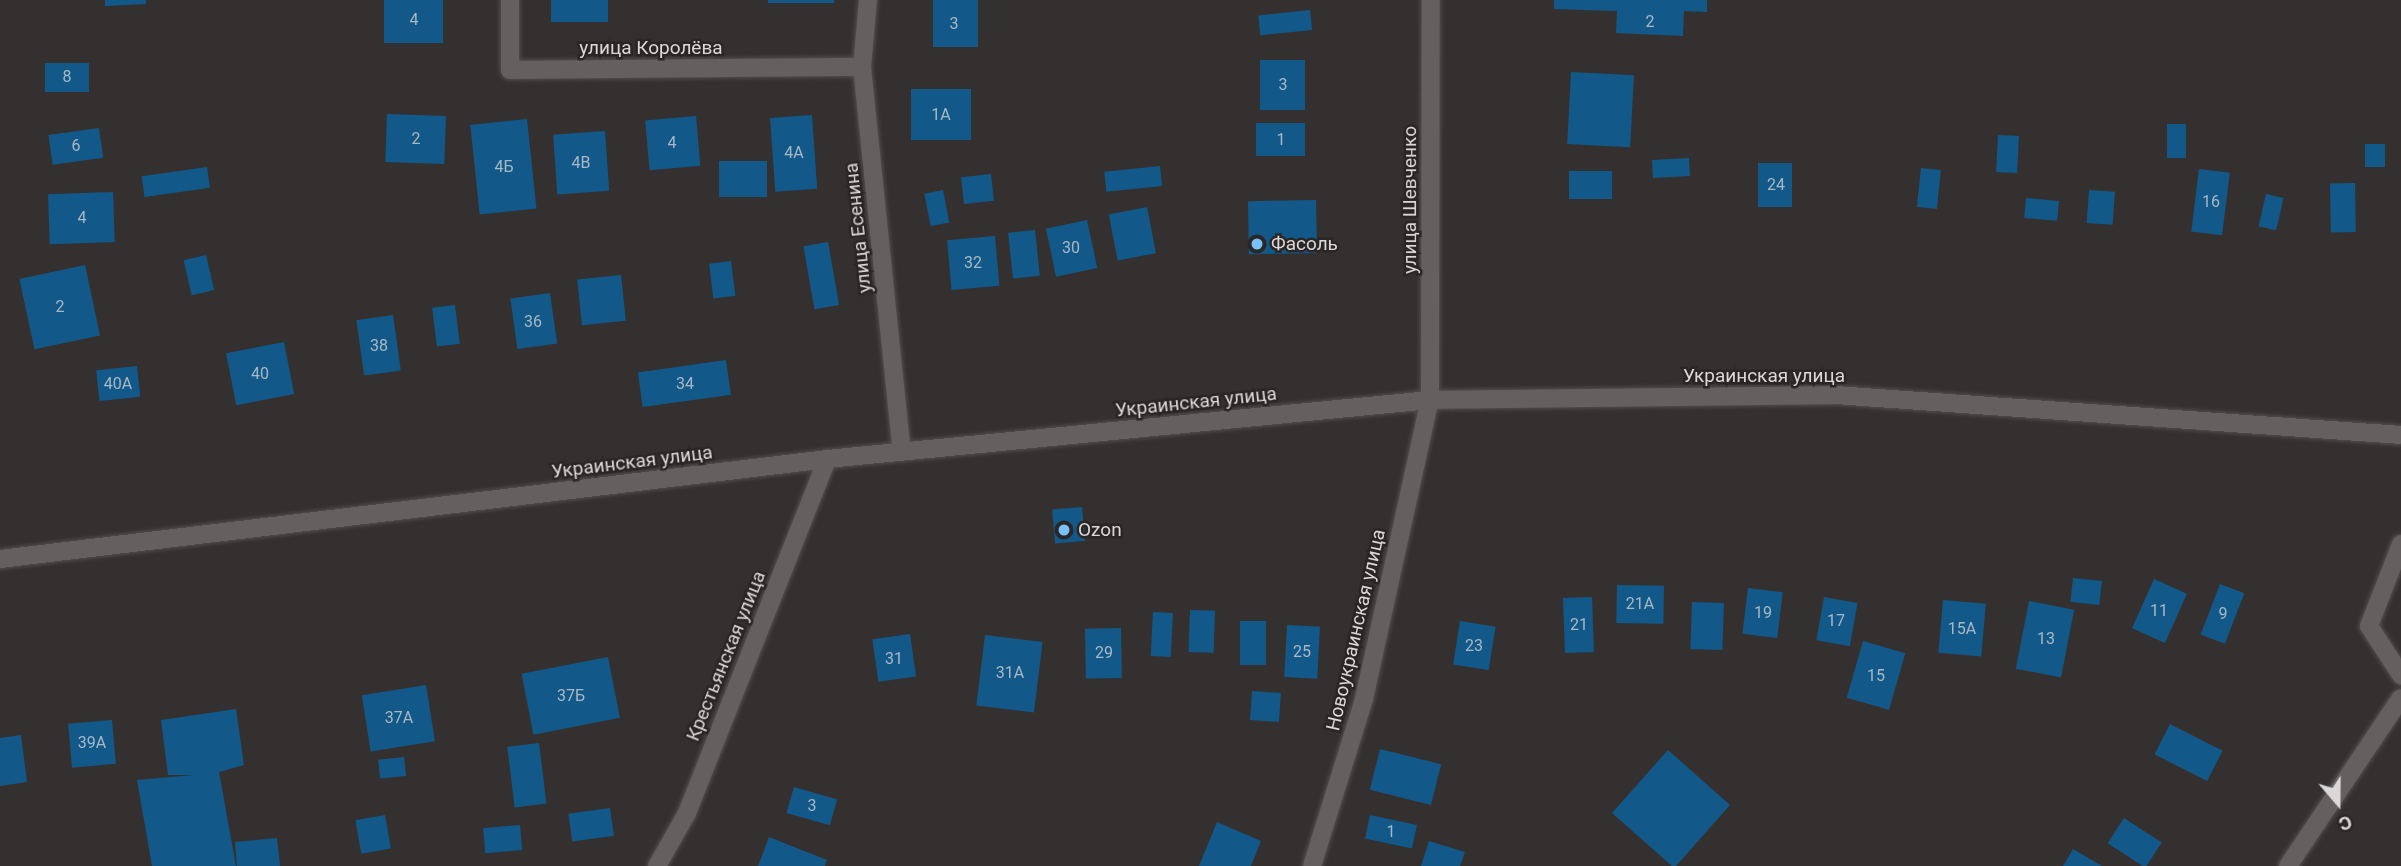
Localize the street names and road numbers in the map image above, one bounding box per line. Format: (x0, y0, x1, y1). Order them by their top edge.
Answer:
street label: улица Королёва (579, 37, 723, 59)
street label: улица Шевченко (1399, 126, 1421, 274)
street label: улица Есенина (840, 162, 876, 294)
street label: Украинская улица (1683, 365, 1845, 387)
street label: Украинская улица (1114, 382, 1278, 422)
street label: Украинская улица (550, 441, 714, 483)
street label: Новоукраинская улица (1322, 527, 1390, 733)
street label: Крестьянская улица (681, 568, 771, 744)

